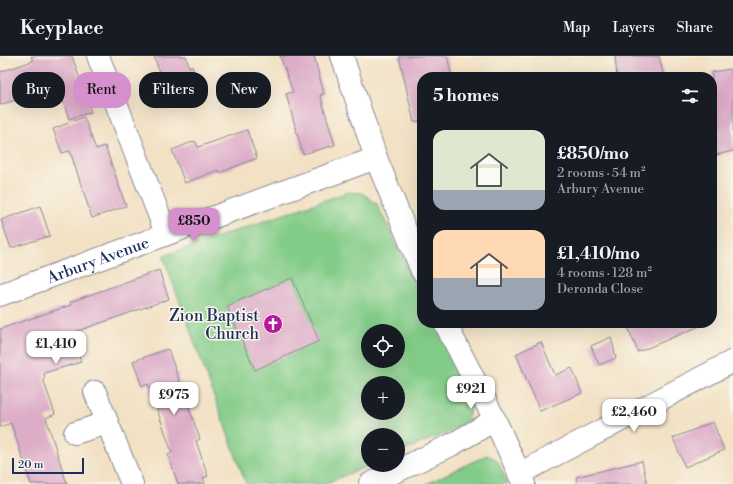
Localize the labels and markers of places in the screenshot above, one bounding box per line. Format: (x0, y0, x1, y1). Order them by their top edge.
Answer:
pin: £850 (170, 208, 218, 242)
place label: Zion Baptist Church (169, 306, 259, 344)
church icon: Zion Baptist Church (262, 313, 284, 335)
pin: £1,410 (23, 331, 89, 365)
pin: £921 (447, 376, 495, 410)
pin: £975 (150, 382, 198, 416)
pin: £2,460 (601, 399, 667, 433)

